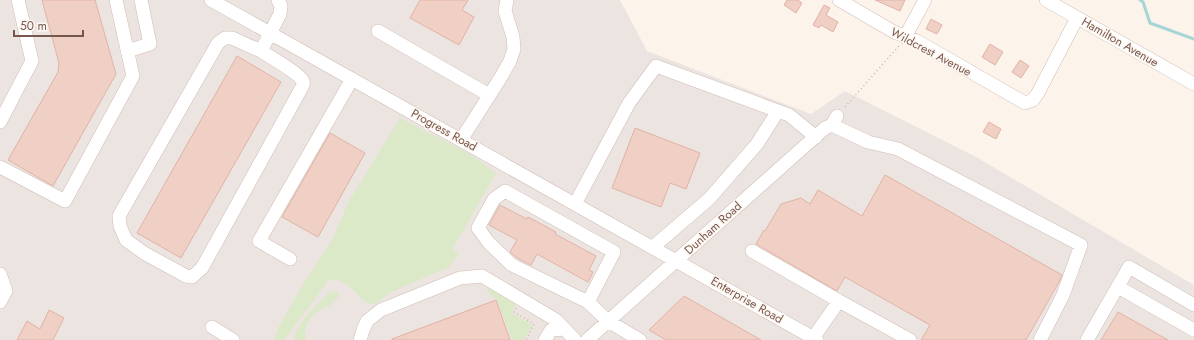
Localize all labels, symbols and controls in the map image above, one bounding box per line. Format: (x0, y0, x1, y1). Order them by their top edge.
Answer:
scale bar (14, 12, 83, 38)
street label: Hamilton Avenue (1078, 13, 1162, 71)
text: 50 m (20, 17, 47, 35)
street label: Wildcrest Avenue (887, 23, 975, 81)
street label: Progress Road (408, 104, 480, 156)
street label: Dunham Road (680, 197, 746, 259)
street label: Enterprise Road (708, 272, 786, 328)

